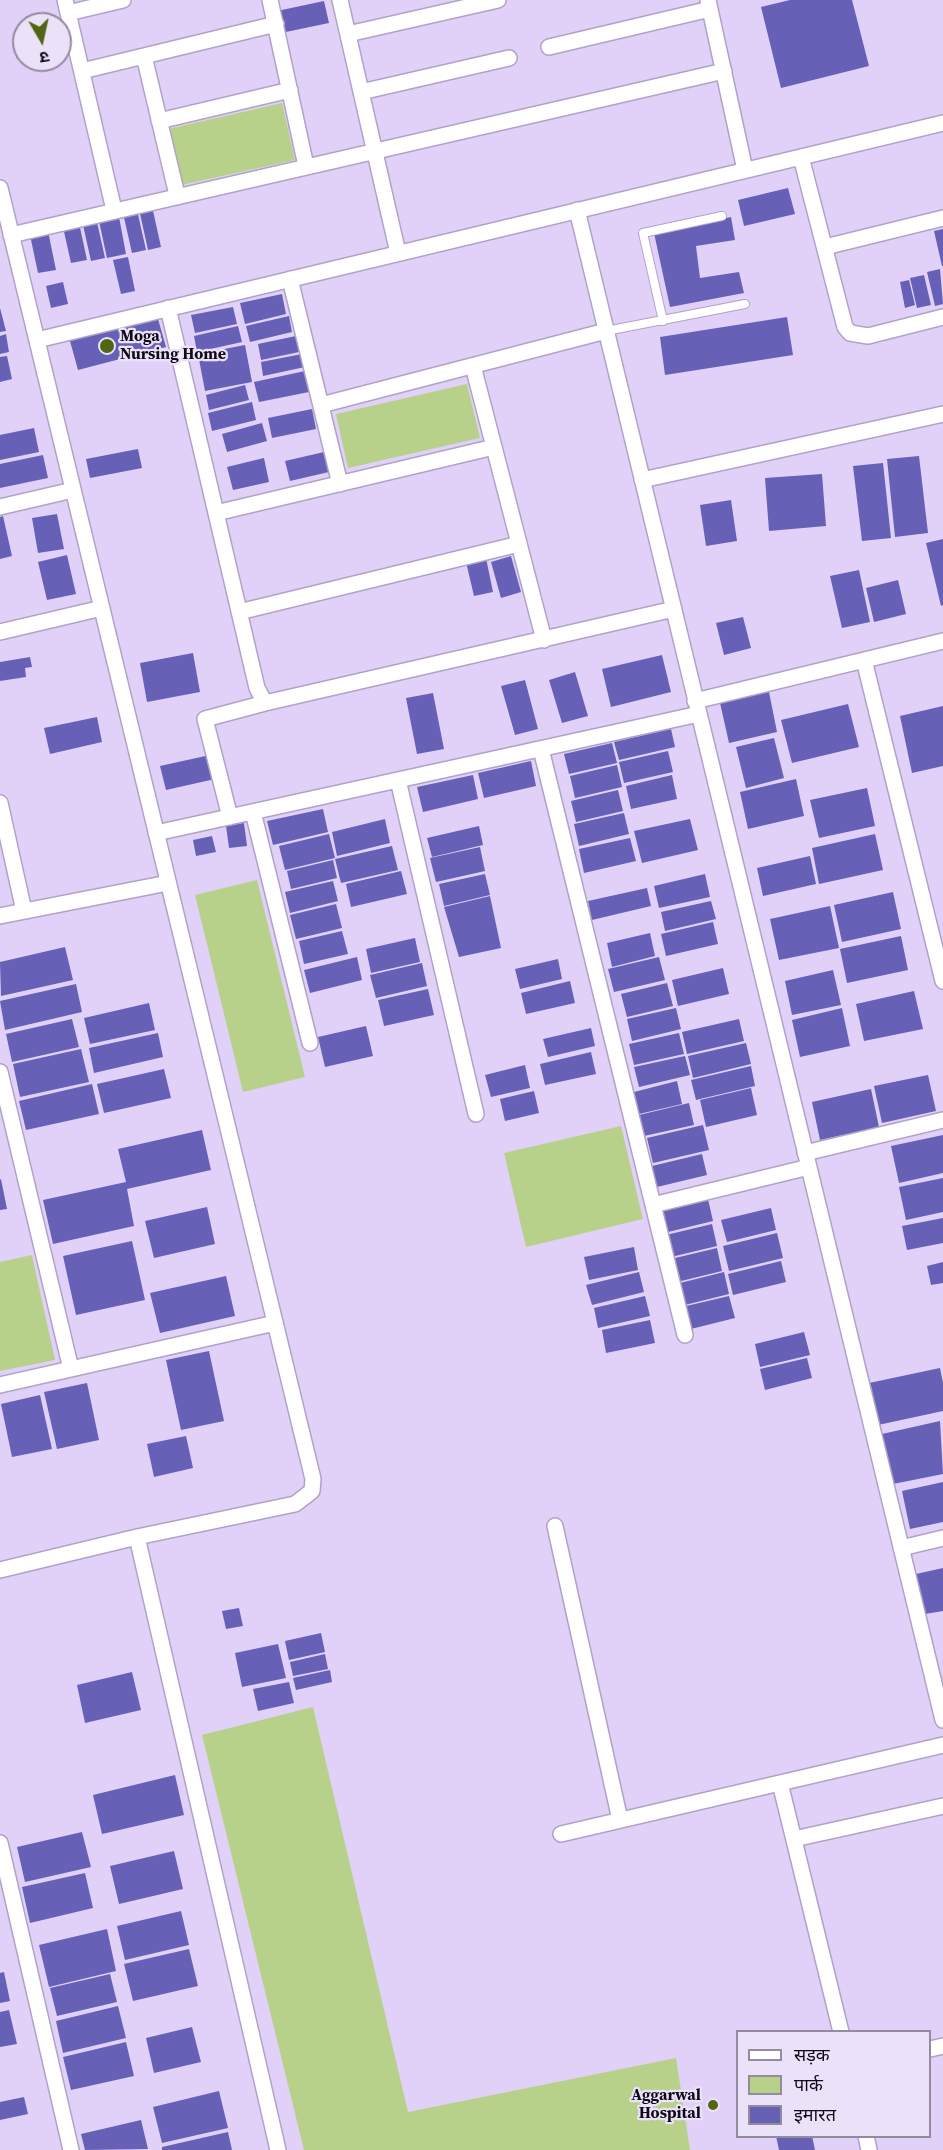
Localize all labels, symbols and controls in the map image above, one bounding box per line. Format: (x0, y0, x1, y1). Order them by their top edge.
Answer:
north arrow (12, 12, 72, 72)
text: उ (38, 46, 51, 69)
place label: Moga Nursing Home (120, 327, 226, 365)
marker: Moga Nursing Home (98, 337, 116, 355)
legend (736, 2030, 931, 2138)
text: सड़क (794, 2042, 830, 2067)
text: पार्क (794, 2072, 823, 2097)
place label: Aggarwal Hospital (631, 2086, 701, 2124)
marker: Aggarwal Hospital (706, 2098, 720, 2112)
text: इमारत (794, 2102, 836, 2127)

